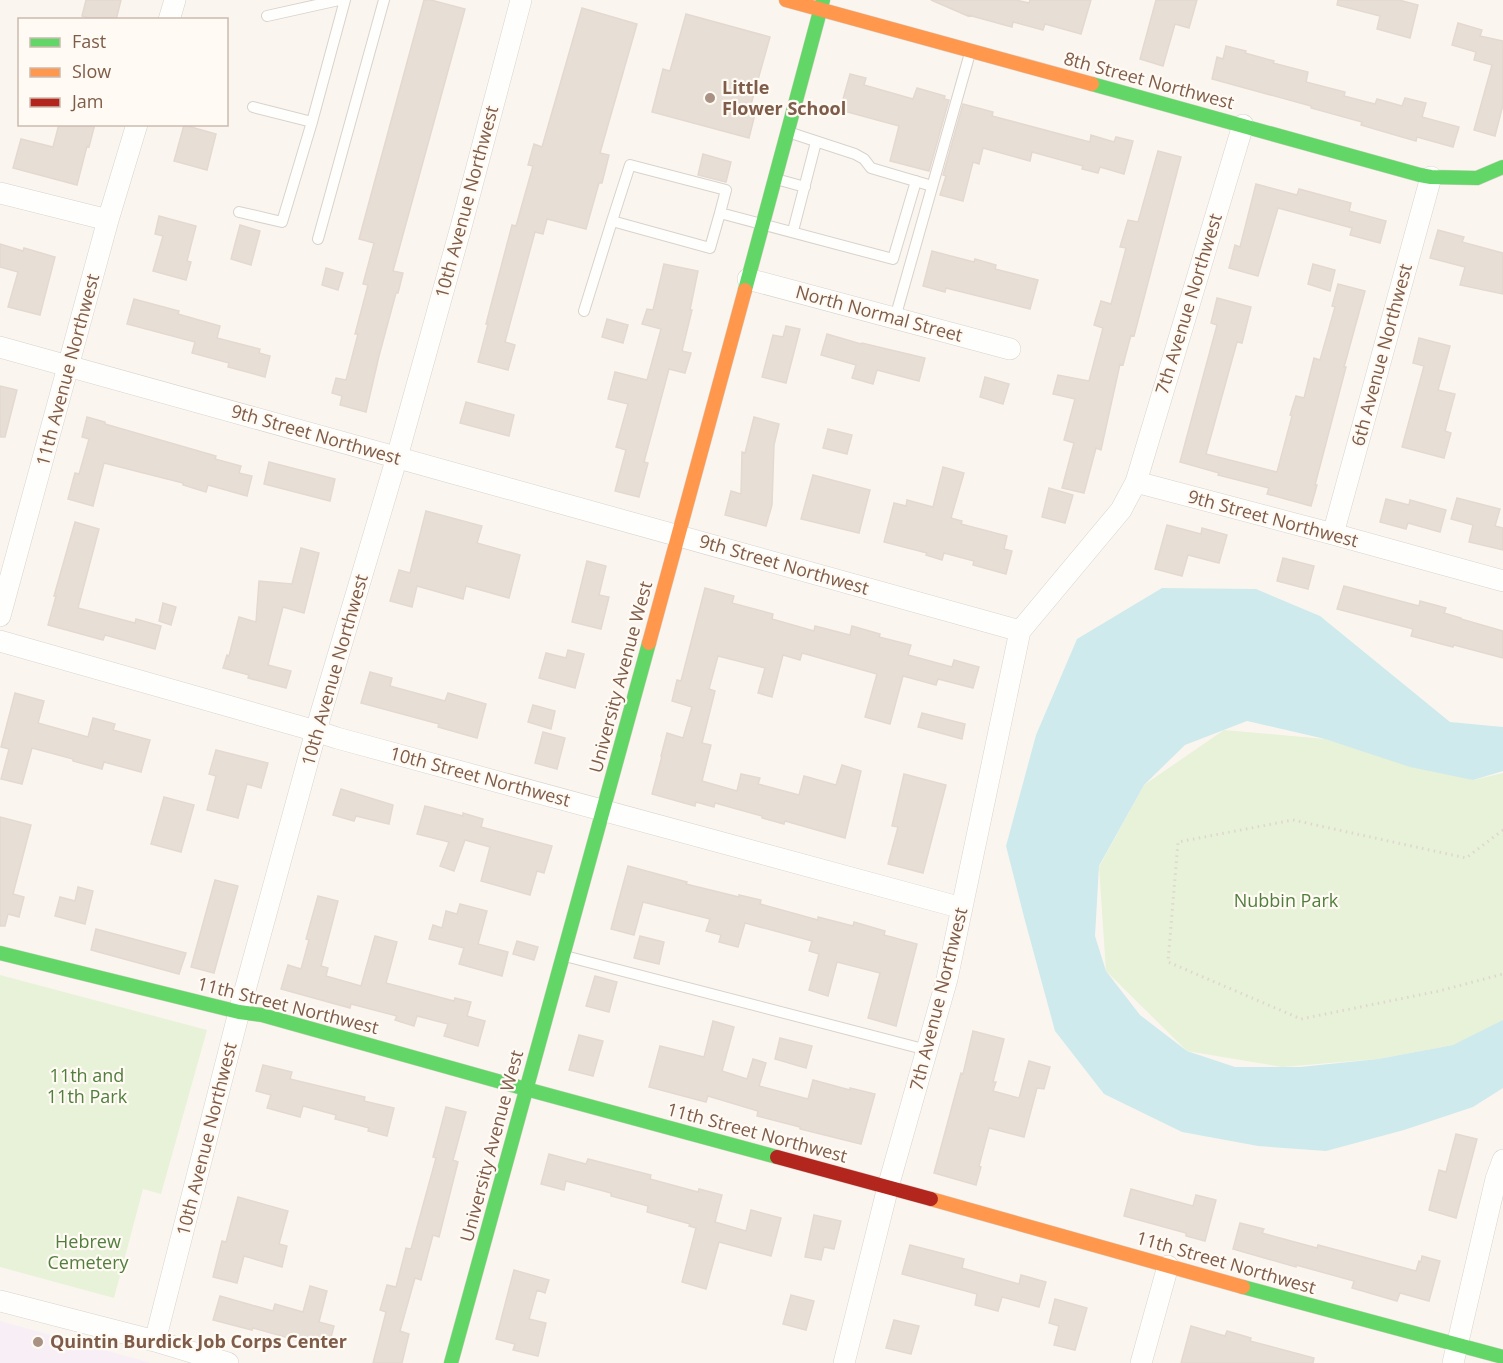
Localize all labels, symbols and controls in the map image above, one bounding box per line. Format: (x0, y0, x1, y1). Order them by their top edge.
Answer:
legend (18, 18, 228, 126)
text: Fast (72, 29, 106, 53)
street label: 8th Street Northwest (1061, 46, 1237, 114)
text: Slow (72, 59, 111, 83)
place label: Little Flower School (722, 75, 846, 120)
text: Jam (70, 89, 104, 113)
marker: Little Flower School (703, 91, 717, 105)
street label: 10th Avenue Northwest (429, 103, 503, 301)
street label: 7th Avenue Northwest (1149, 210, 1227, 397)
street label: 6th Avenue Northwest (1345, 261, 1417, 449)
street label: 11th Avenue Northwest (30, 271, 104, 469)
street label: North Normal Street (793, 279, 965, 347)
street label: 9th Street Northwest (229, 398, 404, 470)
street label: 9th Street Northwest (1185, 484, 1361, 552)
street label: 9th Street Northwest (697, 528, 872, 600)
street label: 10th Avenue Northwest (295, 571, 373, 768)
street label: University Avenue West (583, 578, 657, 775)
street label: 10th Street Northwest (387, 740, 573, 812)
park label: Nubbin Park (1234, 888, 1339, 912)
street label: 7th Avenue Northwest (904, 905, 972, 1093)
street label: 11th Street Northwest (195, 971, 381, 1039)
street label: 10th Avenue Northwest (170, 1040, 242, 1238)
street label: University Avenue West (454, 1047, 528, 1244)
park label: 11th and 11th Park (47, 1063, 128, 1108)
street label: 11th Street Northwest (664, 1096, 850, 1168)
street label: 11th Street Northwest (1134, 1225, 1319, 1299)
park label: Hebrew Cemetery (47, 1229, 130, 1274)
place label: Quintin Burdick Job Corps Center (50, 1329, 347, 1353)
marker: Quintin Burdick Job Corps Center (31, 1335, 45, 1349)

